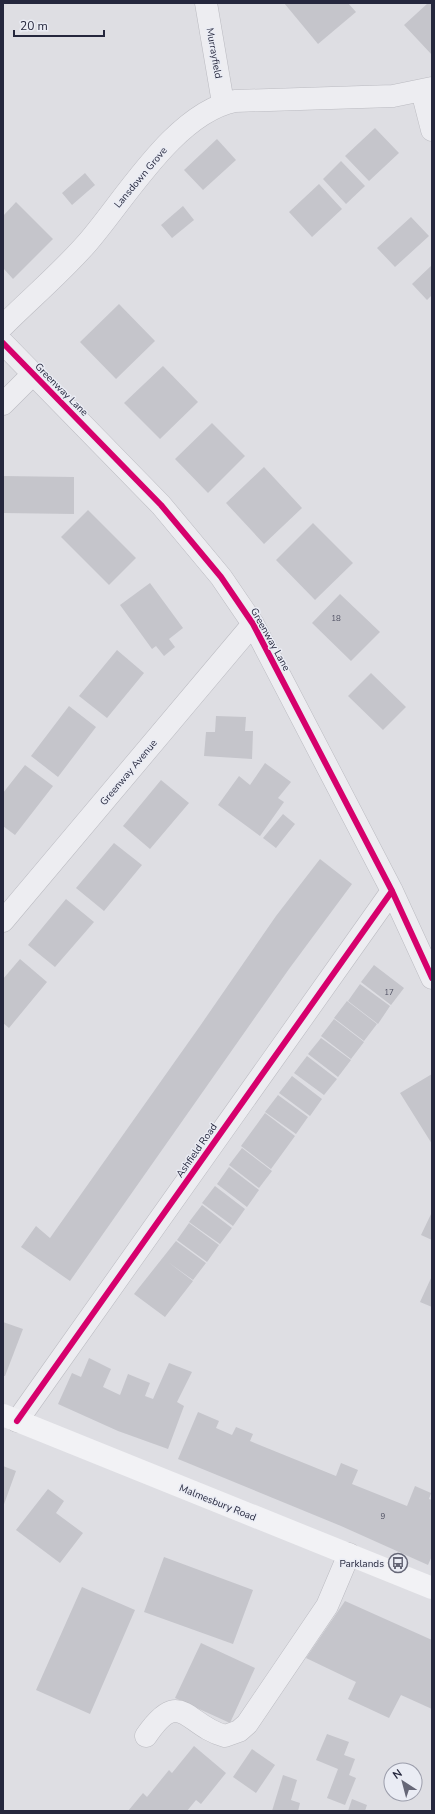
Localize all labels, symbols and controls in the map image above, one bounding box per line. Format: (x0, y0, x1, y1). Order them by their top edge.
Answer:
scale bar (14, 12, 104, 38)
text: 20 m (20, 18, 48, 34)
street label: Murrayfield (203, 27, 225, 80)
street label: Lansdown Grove (111, 144, 171, 211)
street label: Greenway Lane (32, 360, 91, 419)
street label: Greenway Lane (247, 605, 293, 674)
house number: 18 (331, 613, 341, 624)
street label: Greenway Avenue (97, 737, 161, 809)
house number: 17 (384, 987, 394, 998)
street label: Ashfield Road (173, 1121, 221, 1180)
street label: Malmesbury Road (177, 1481, 258, 1525)
house number: 9 (381, 1511, 386, 1522)
bus stop icon: Parklands (387, 1552, 409, 1574)
place label: Parklands (339, 1557, 384, 1571)
north arrow (383, 1762, 423, 1802)
text: N (390, 1766, 405, 1783)

